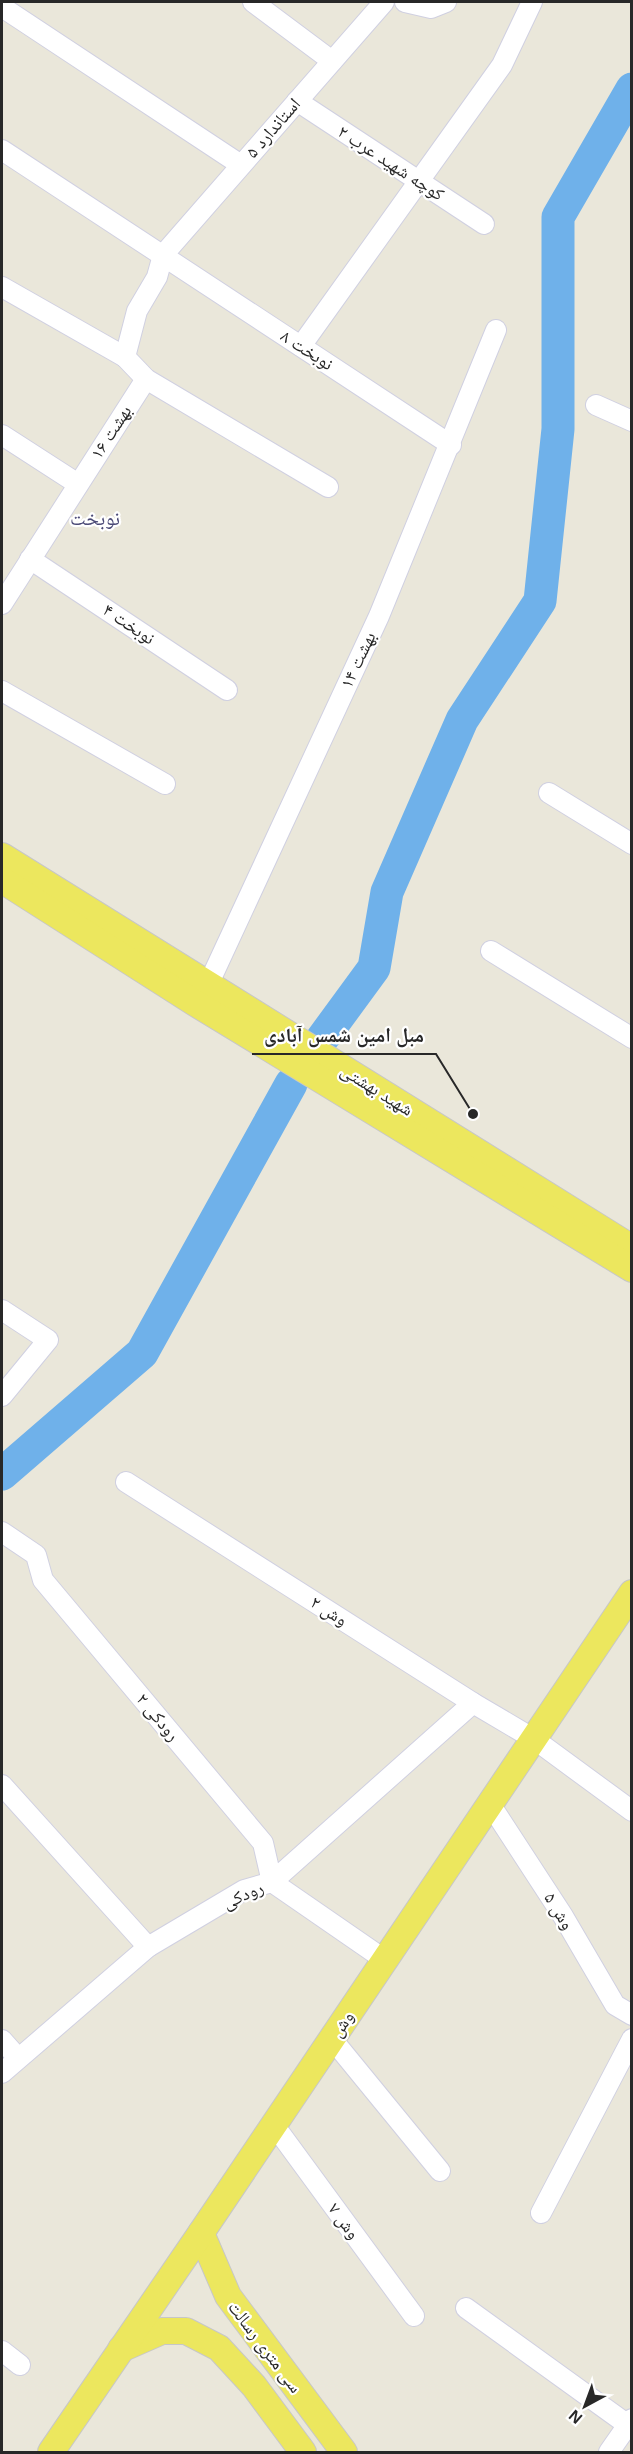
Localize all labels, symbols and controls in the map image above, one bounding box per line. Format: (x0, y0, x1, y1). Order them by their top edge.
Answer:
street label: ۵ استاندارد (242, 94, 304, 162)
street label: کوچه شهید عرب ۲ (334, 121, 448, 206)
street label: ۸ نوبخت (277, 326, 337, 375)
street label: ۱۶ بهشت (86, 402, 136, 463)
district label: نوبخت (70, 507, 120, 530)
street label: ۴ نوبخت (99, 599, 159, 649)
street label: بهشت ۱۴ (336, 629, 380, 691)
callout: مبل امین شمس آبادی (252, 1016, 436, 1054)
text: مبل امین شمس آبادی (264, 1024, 424, 1048)
street label: شهید بهشتی (337, 1060, 417, 1121)
street label: وش ۲ (306, 1592, 351, 1631)
street label: رودکی ۲ (132, 1689, 184, 1745)
street label: رودکی (219, 1877, 267, 1914)
street label: وش ۵ (539, 1889, 578, 1934)
street label: وش (326, 2007, 359, 2041)
street label: وش ۷ (323, 2199, 364, 2244)
street label: سی متری رسالت (223, 2297, 306, 2397)
north arrow (555, 2376, 615, 2436)
text: N (566, 2407, 585, 2427)

